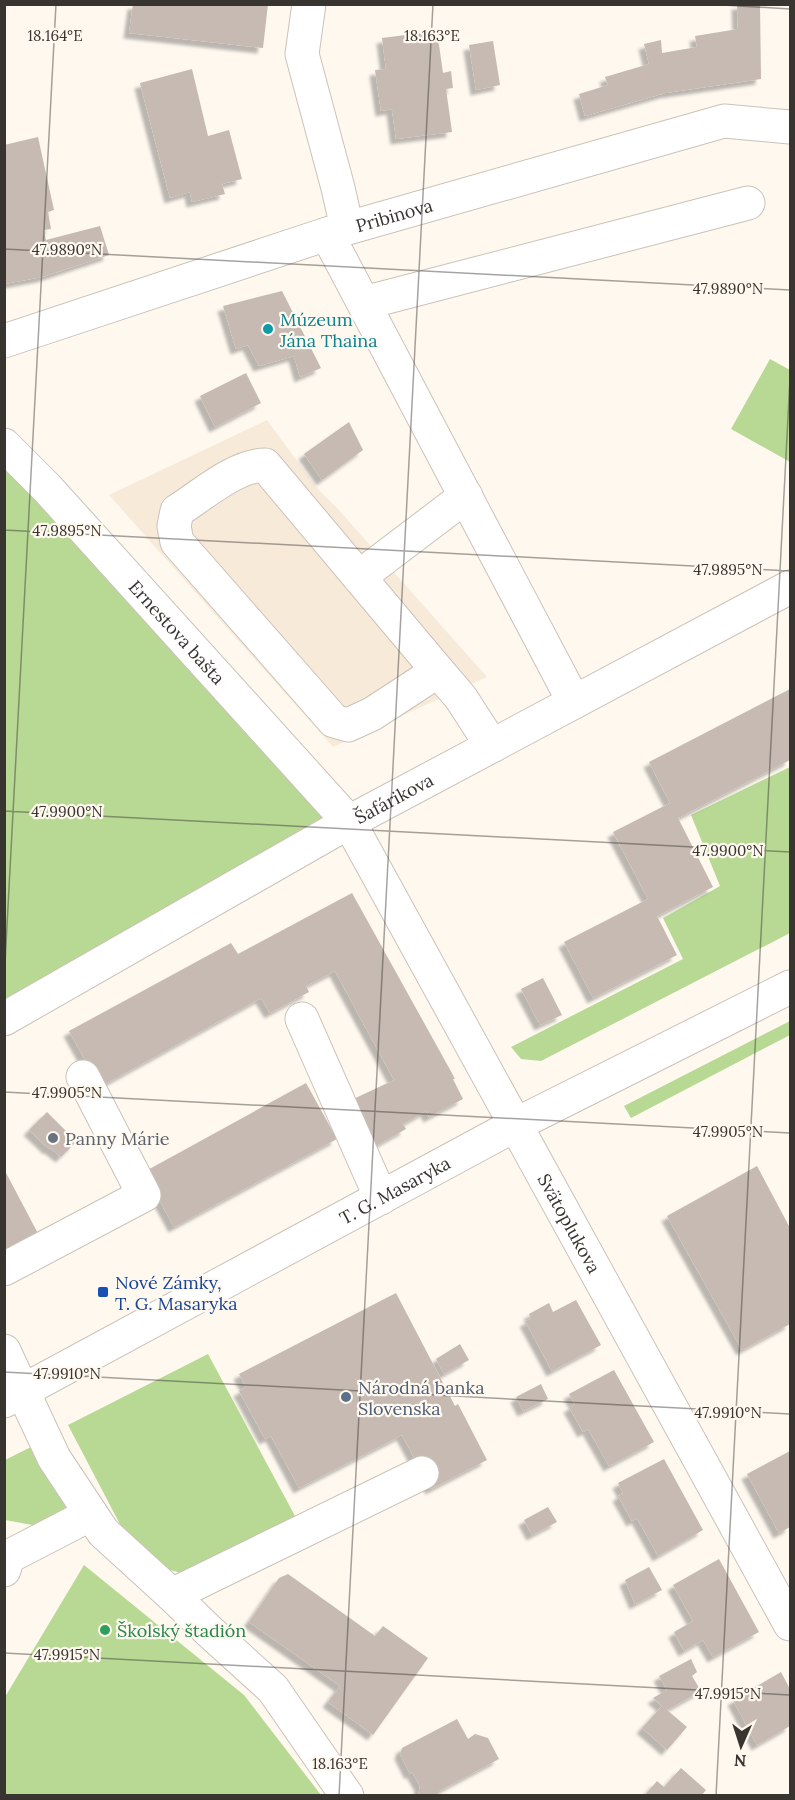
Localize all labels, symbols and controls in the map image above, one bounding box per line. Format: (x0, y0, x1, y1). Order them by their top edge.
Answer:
text: 18.164°E (27, 26, 83, 45)
text: 18.163°E (404, 26, 460, 45)
street label: Pribinova (353, 193, 435, 237)
text: 47.9890°N (32, 240, 102, 259)
text: 47.9890°N (693, 279, 763, 298)
place label: Múzeum Jána Thaina (279, 308, 378, 352)
marker: Múzeum Jána Thaina (261, 322, 275, 336)
text: 47.9895°N (32, 521, 102, 540)
text: 47.9895°N (693, 560, 763, 579)
street label: Ernestova bašta (124, 575, 230, 689)
street label: Šafárikova (350, 768, 437, 829)
text: 47.9900°N (31, 802, 103, 821)
text: 47.9900°N (692, 841, 764, 860)
text: 47.9905°N (32, 1083, 102, 1102)
text: 47.9905°N (693, 1122, 763, 1141)
place label: Panny Márie (65, 1127, 170, 1150)
marker: Panny Márie (46, 1131, 60, 1145)
street label: T. G. Masaryka (335, 1151, 454, 1229)
street label: Svätoplukova (533, 1169, 606, 1277)
place label: Nové Zámky, T. G. Masaryka (115, 1271, 237, 1315)
marker: Nové Zámky, T. G. Masaryka (96, 1285, 110, 1299)
text: 47.9910°N (33, 1364, 101, 1383)
place label: Národná banka Slovenska (358, 1376, 484, 1420)
marker: Národná banka Slovenska (339, 1390, 353, 1404)
text: 47.9910°N (694, 1403, 762, 1422)
place label: Školský štadión (117, 1619, 246, 1642)
marker: Školský štadión (98, 1623, 112, 1637)
text: 47.9915°N (34, 1645, 100, 1664)
text: 47.9915°N (695, 1684, 761, 1703)
north arrow (711, 1716, 771, 1776)
text: N (734, 1751, 747, 1771)
text: 18.163°E (312, 1754, 368, 1773)

